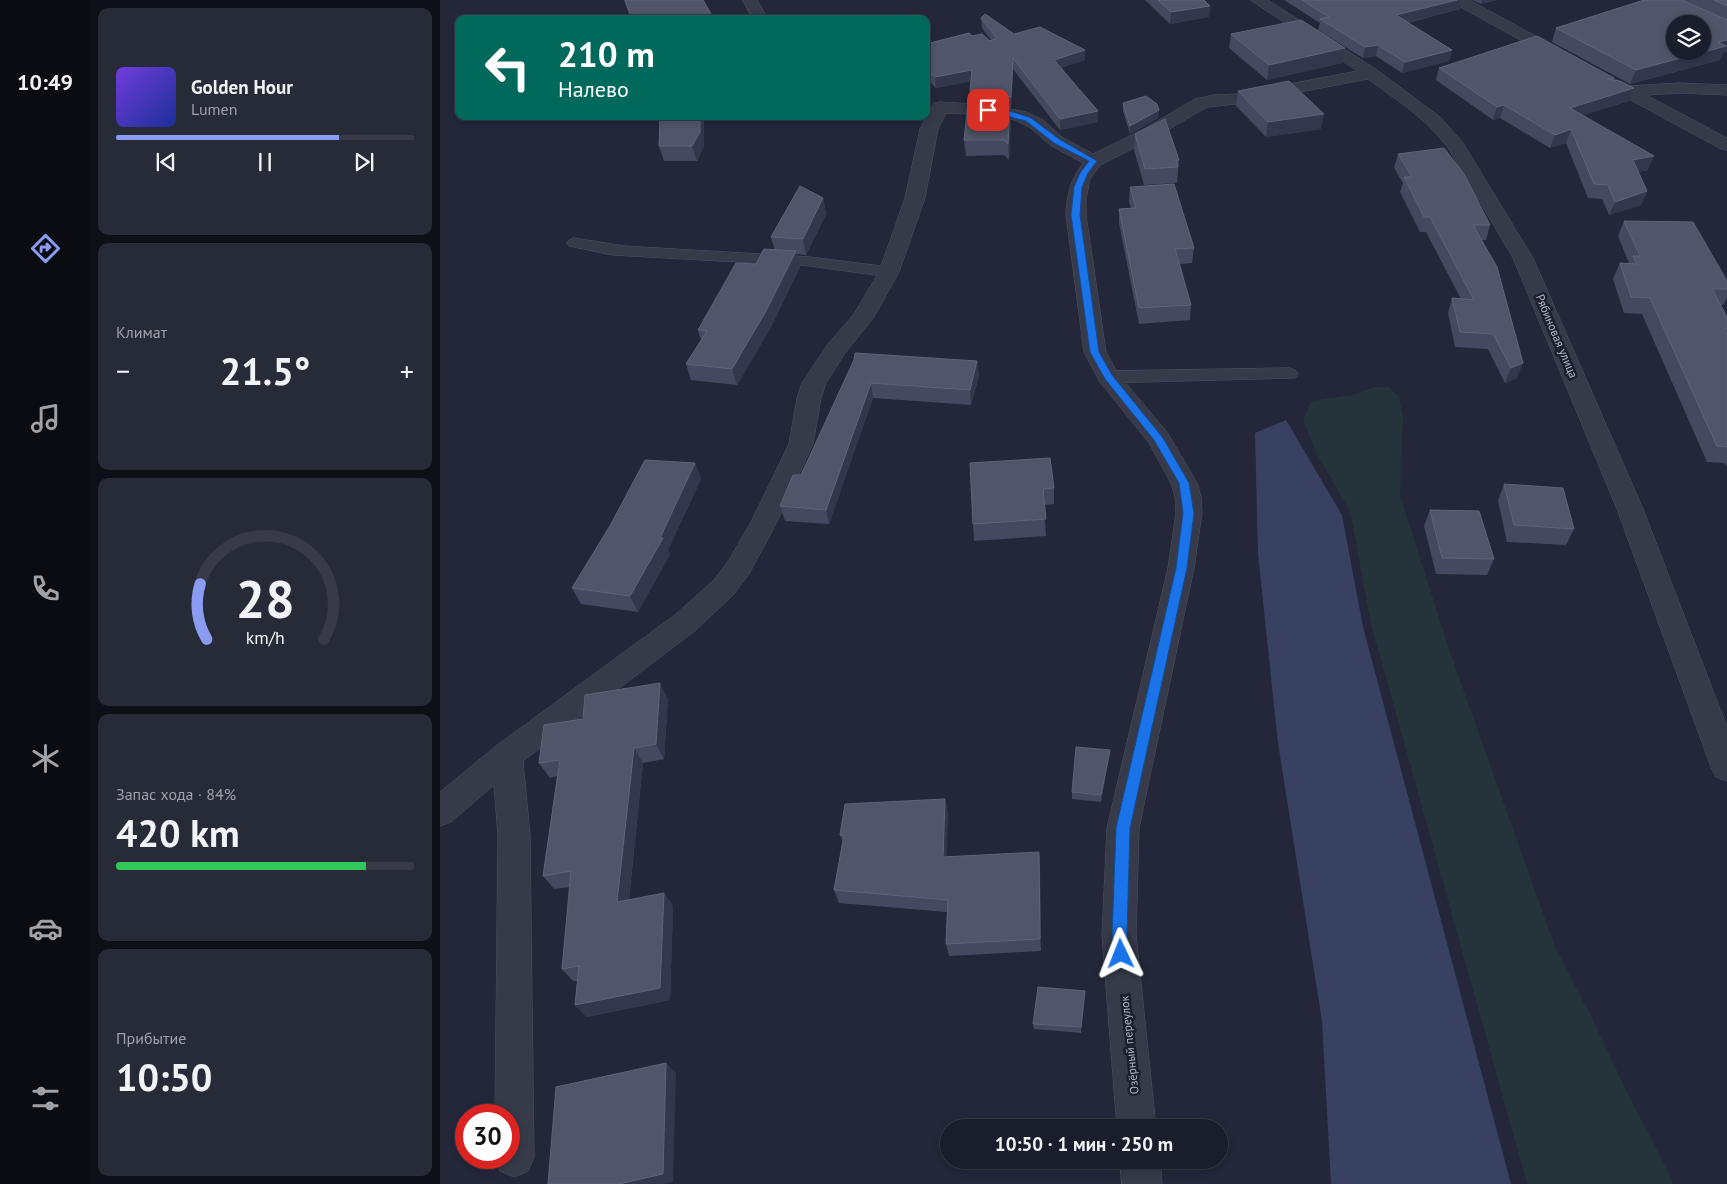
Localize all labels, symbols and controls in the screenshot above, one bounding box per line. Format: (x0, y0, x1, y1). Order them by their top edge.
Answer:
map controls (1666, 15, 1711, 60)
button: layers (1666, 15, 1711, 60)
text: 210 m (558, 31, 655, 77)
icon: left (475, 35, 540, 100)
text: 10:49 (17, 68, 73, 96)
text: Golden Hour (191, 75, 293, 99)
text: Налево (558, 75, 629, 103)
pin (967, 89, 1009, 131)
icon: arrive (974, 96, 1002, 124)
text: Lumen (191, 99, 237, 119)
icon: previous (152, 148, 180, 176)
icon: pause (251, 148, 279, 176)
icon: next (350, 148, 378, 176)
icon: directions (28, 231, 63, 266)
street label: Рябиновая улица (1533, 292, 1581, 380)
text: Климат (116, 322, 167, 342)
text: 21.5° (220, 346, 310, 395)
text: − (116, 352, 130, 389)
text: + (400, 352, 414, 389)
icon: music (28, 401, 63, 436)
text: 28 (236, 565, 294, 632)
icon: phone (28, 571, 63, 606)
text: km/h (245, 626, 285, 649)
icon: climate (28, 741, 63, 776)
text: Запас хода · 84% (116, 784, 236, 804)
text: 420 km (116, 808, 240, 857)
icon: car (28, 911, 63, 946)
position arrow (1094, 927, 1146, 979)
street label: Озёрный переулок (1116, 995, 1142, 1095)
text: Прибытие (116, 1028, 186, 1048)
text: 10:50 (116, 1052, 212, 1101)
icon: filters (28, 1081, 63, 1116)
speed limit sign: 30 (455, 1104, 520, 1169)
text: 10:50 · 1 мин · 250 m (995, 1132, 1173, 1156)

